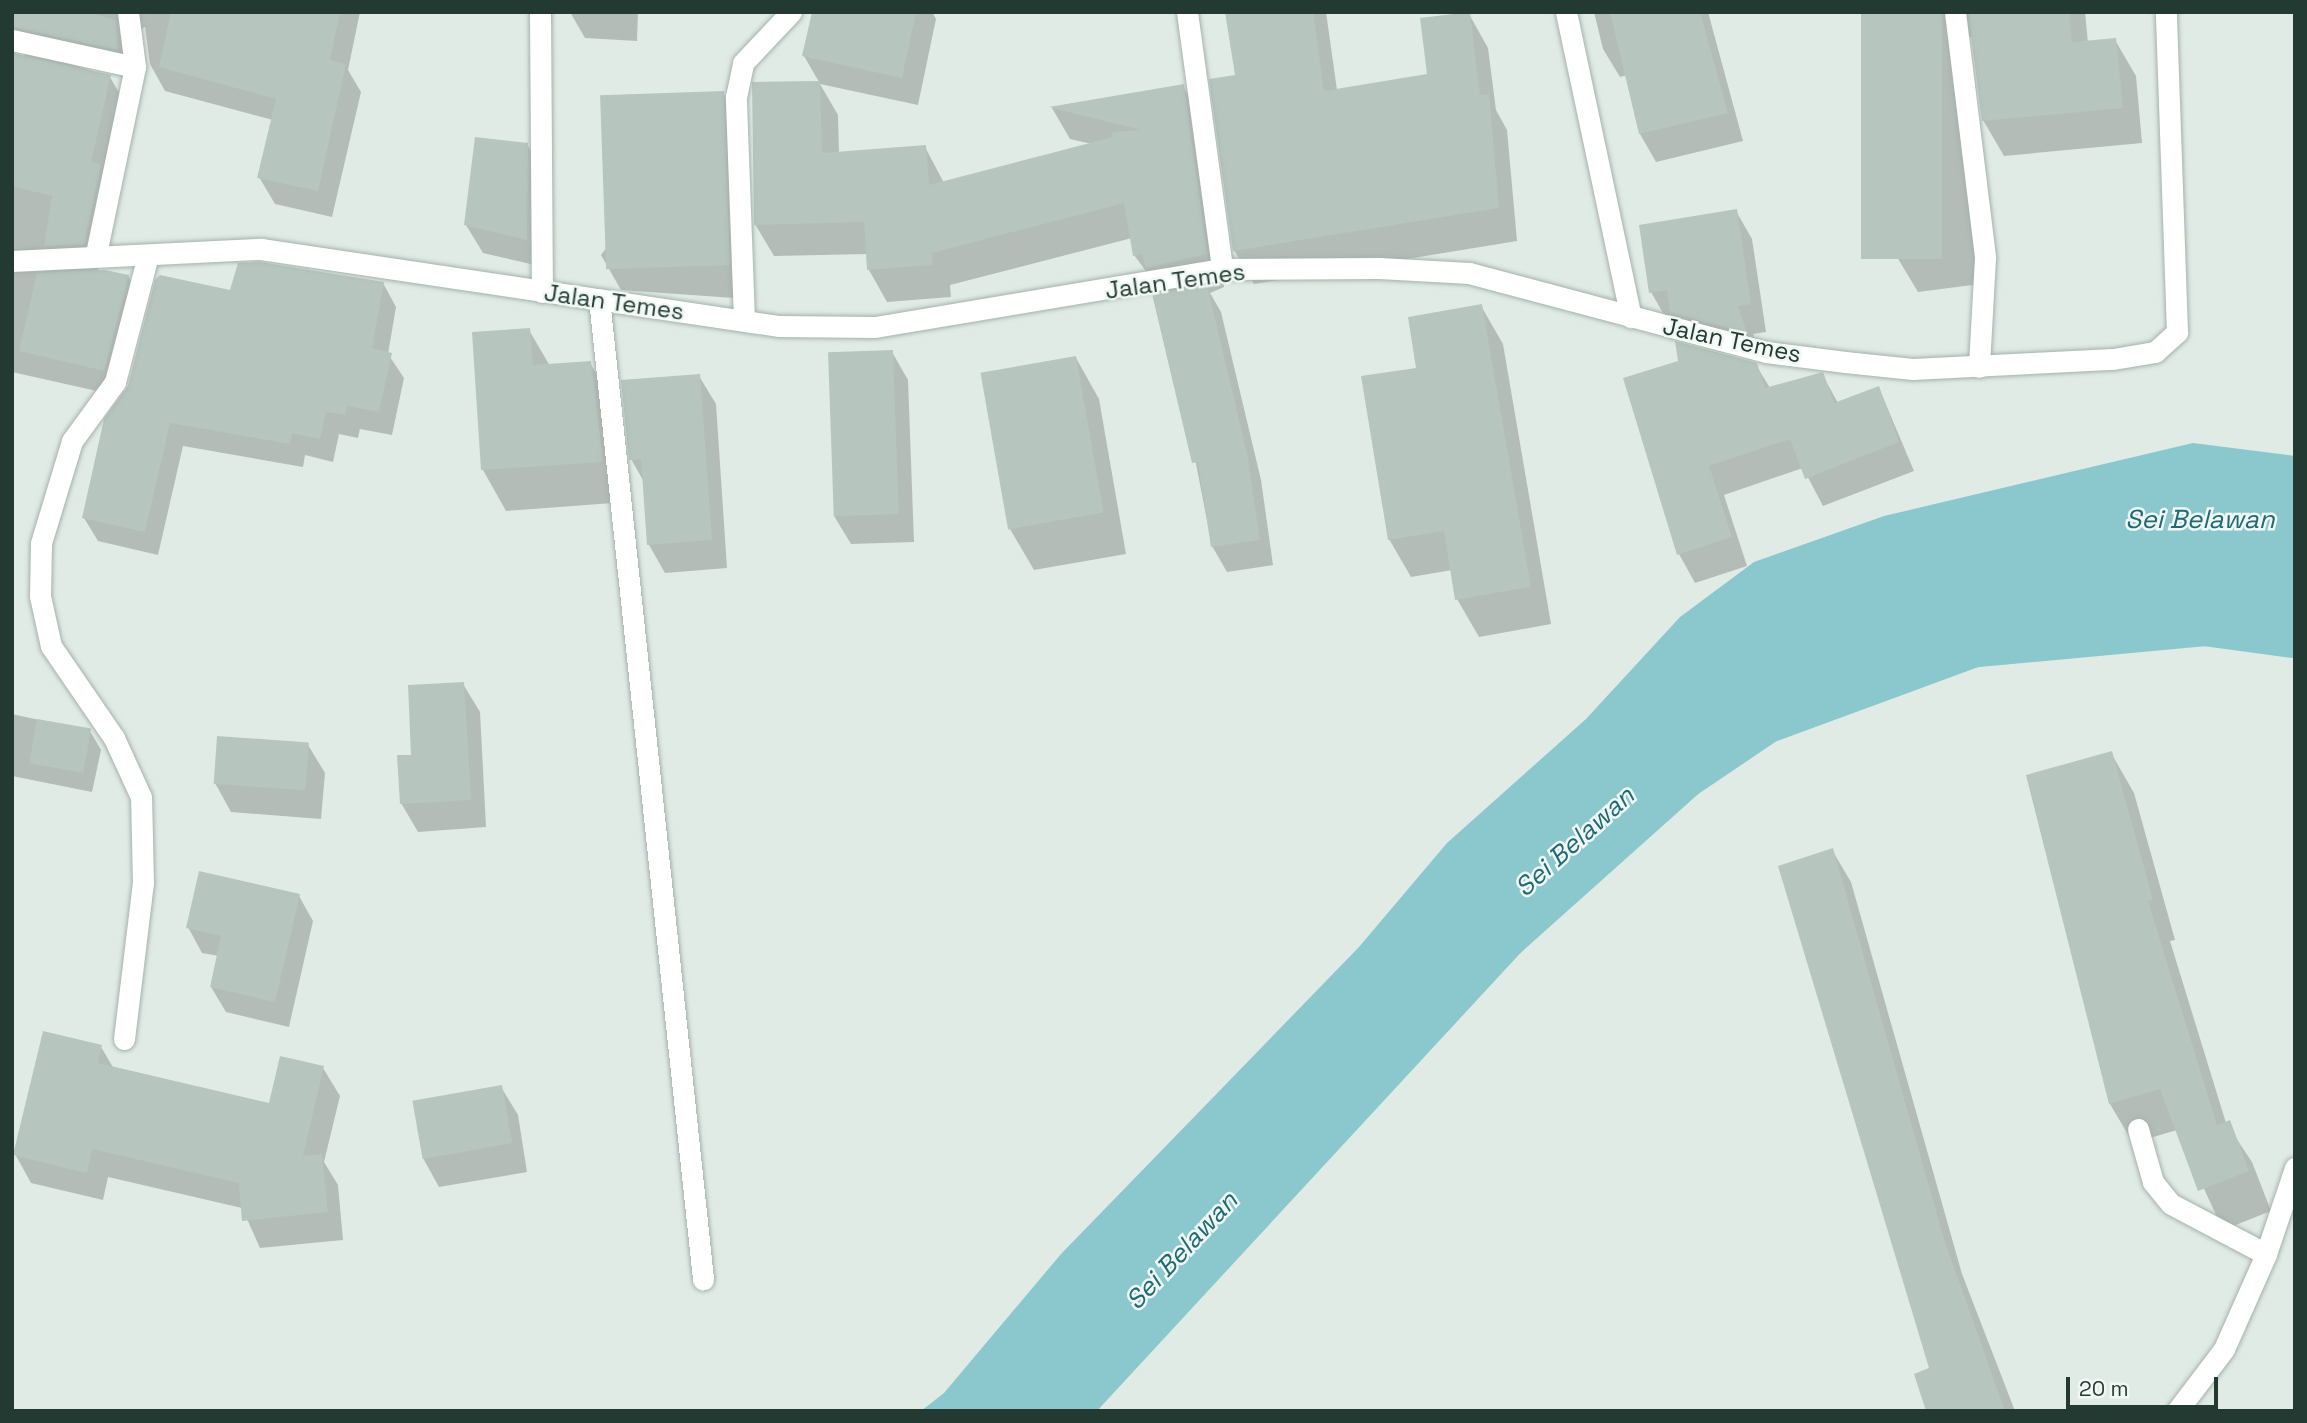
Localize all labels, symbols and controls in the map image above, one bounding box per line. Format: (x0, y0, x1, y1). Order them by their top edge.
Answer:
street label: Jalan Temes (1103, 257, 1247, 305)
street label: Jalan Temes (542, 278, 686, 326)
street label: Jalan Temes (1660, 311, 1804, 369)
water label: Sei Belawan (2125, 504, 2275, 536)
water label: Sei Belawan (1509, 780, 1641, 904)
water label: Sei Belawan (1120, 1186, 1244, 1316)
scale bar (2069, 1364, 2221, 1408)
text: 20 m (2079, 1375, 2129, 1402)

